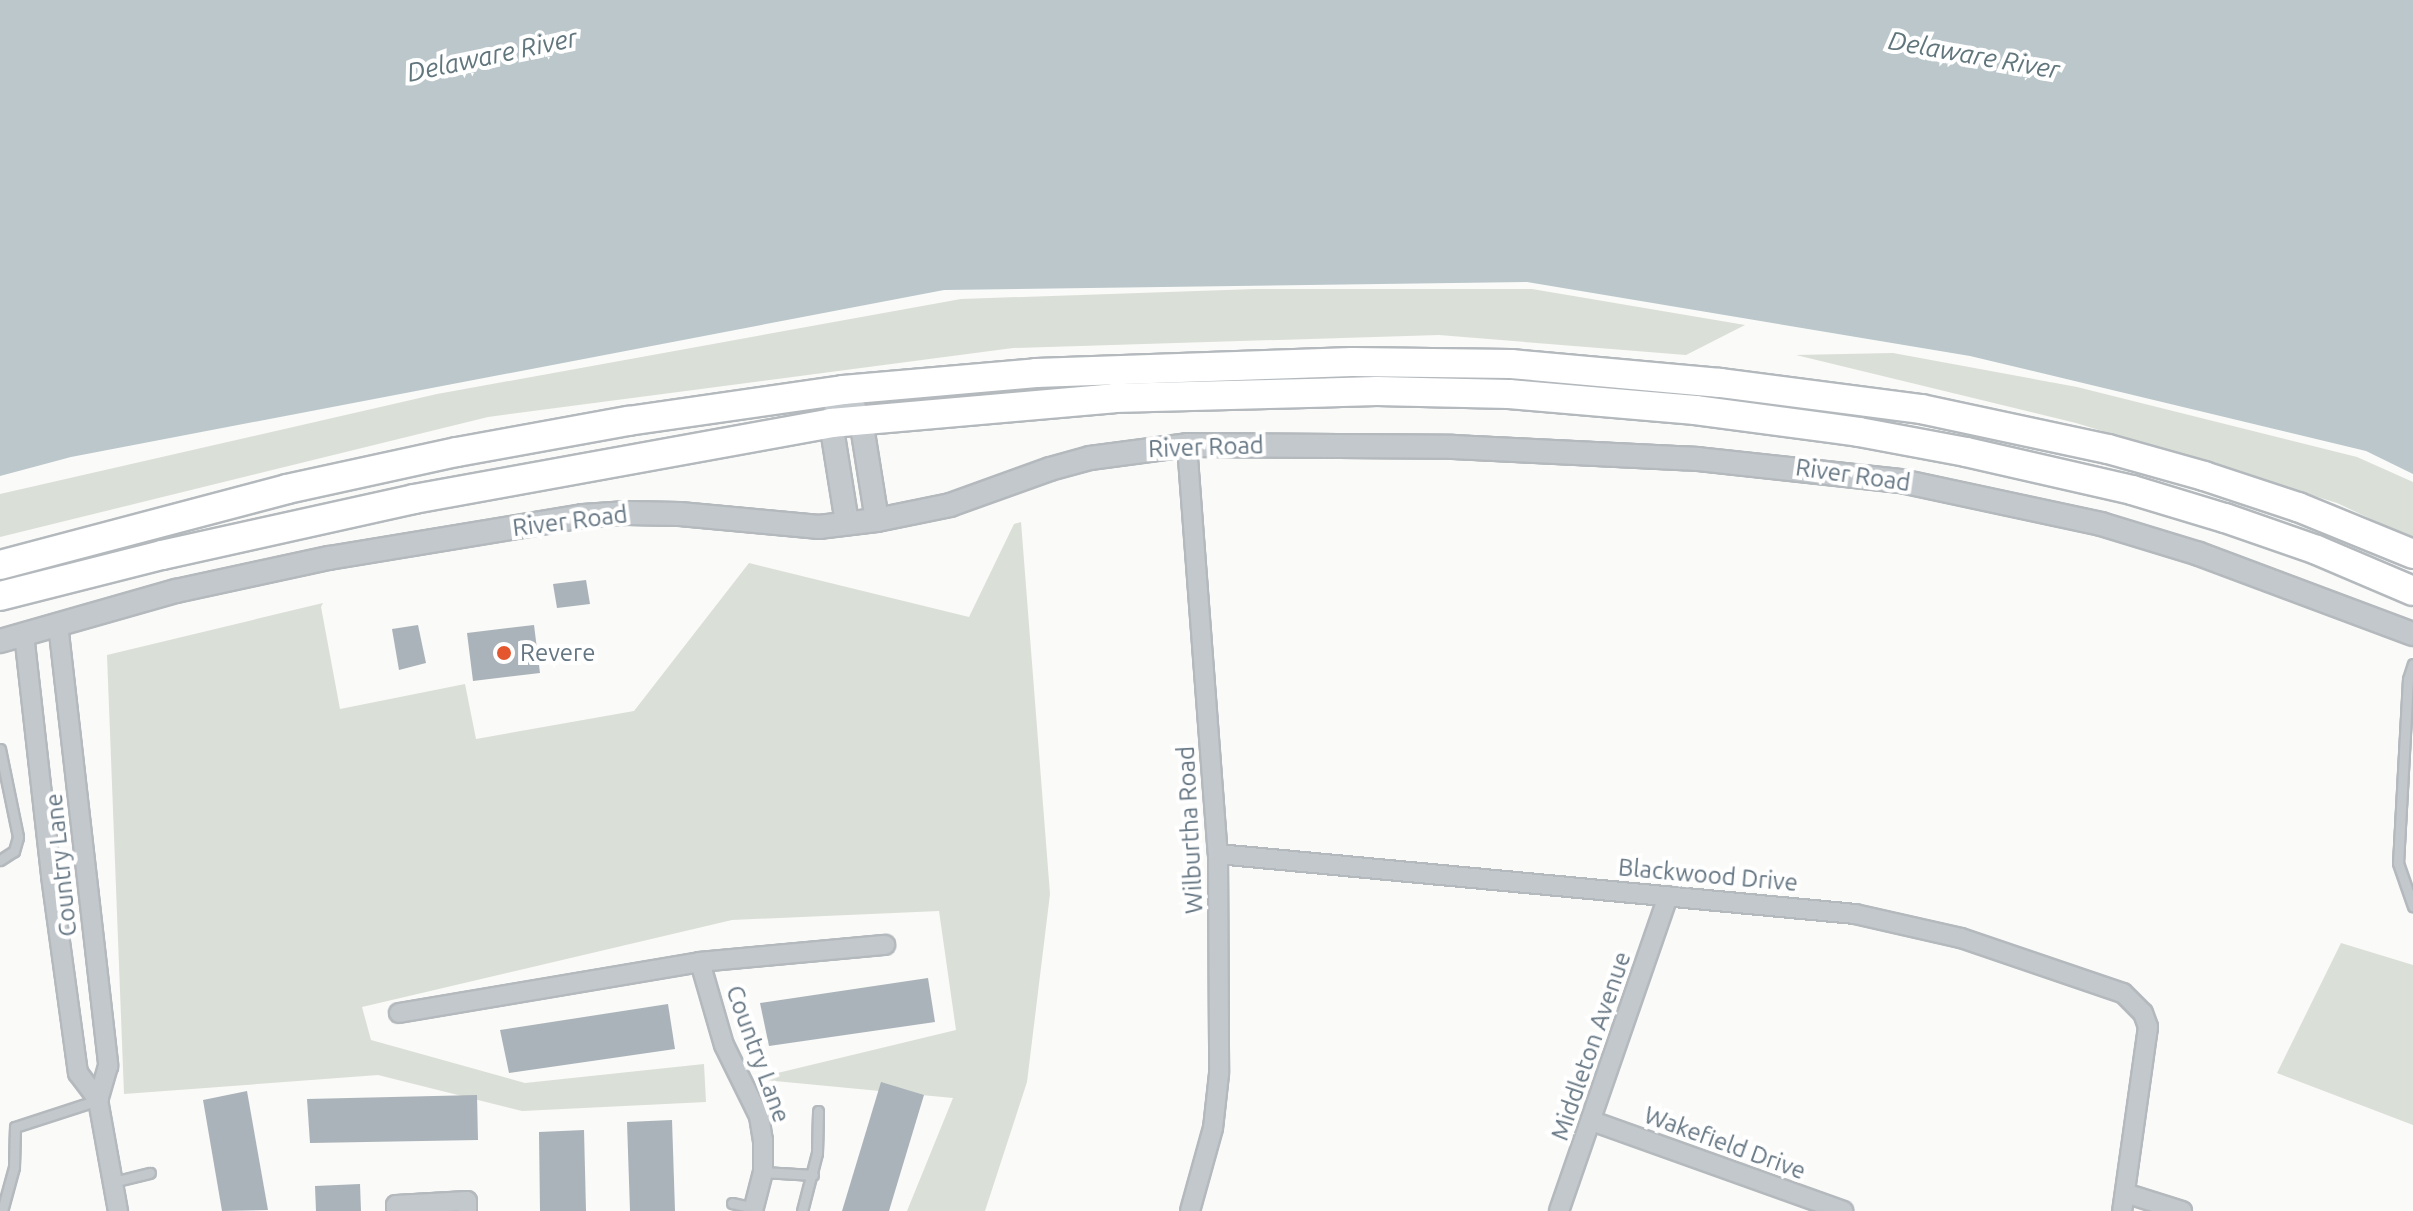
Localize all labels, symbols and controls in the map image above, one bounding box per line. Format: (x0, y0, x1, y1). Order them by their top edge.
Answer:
water label: Delaware River (404, 22, 580, 88)
water label: Delaware River (1886, 25, 2062, 85)
street label: River Road (1148, 431, 1264, 463)
street label: River Road (1794, 453, 1912, 497)
street label: River Road (511, 500, 629, 542)
place label: Revere (520, 639, 595, 667)
marker: Revere (495, 644, 513, 662)
street label: Wilburtha Road (1171, 745, 1209, 915)
street label: Country Lane (39, 792, 83, 938)
street label: Blackwood Drive (1617, 853, 1799, 897)
street label: Middleton Avenue (1545, 948, 1637, 1144)
street label: Country Lane (720, 982, 796, 1126)
street label: Wakefield Drive (1640, 1100, 1810, 1186)

